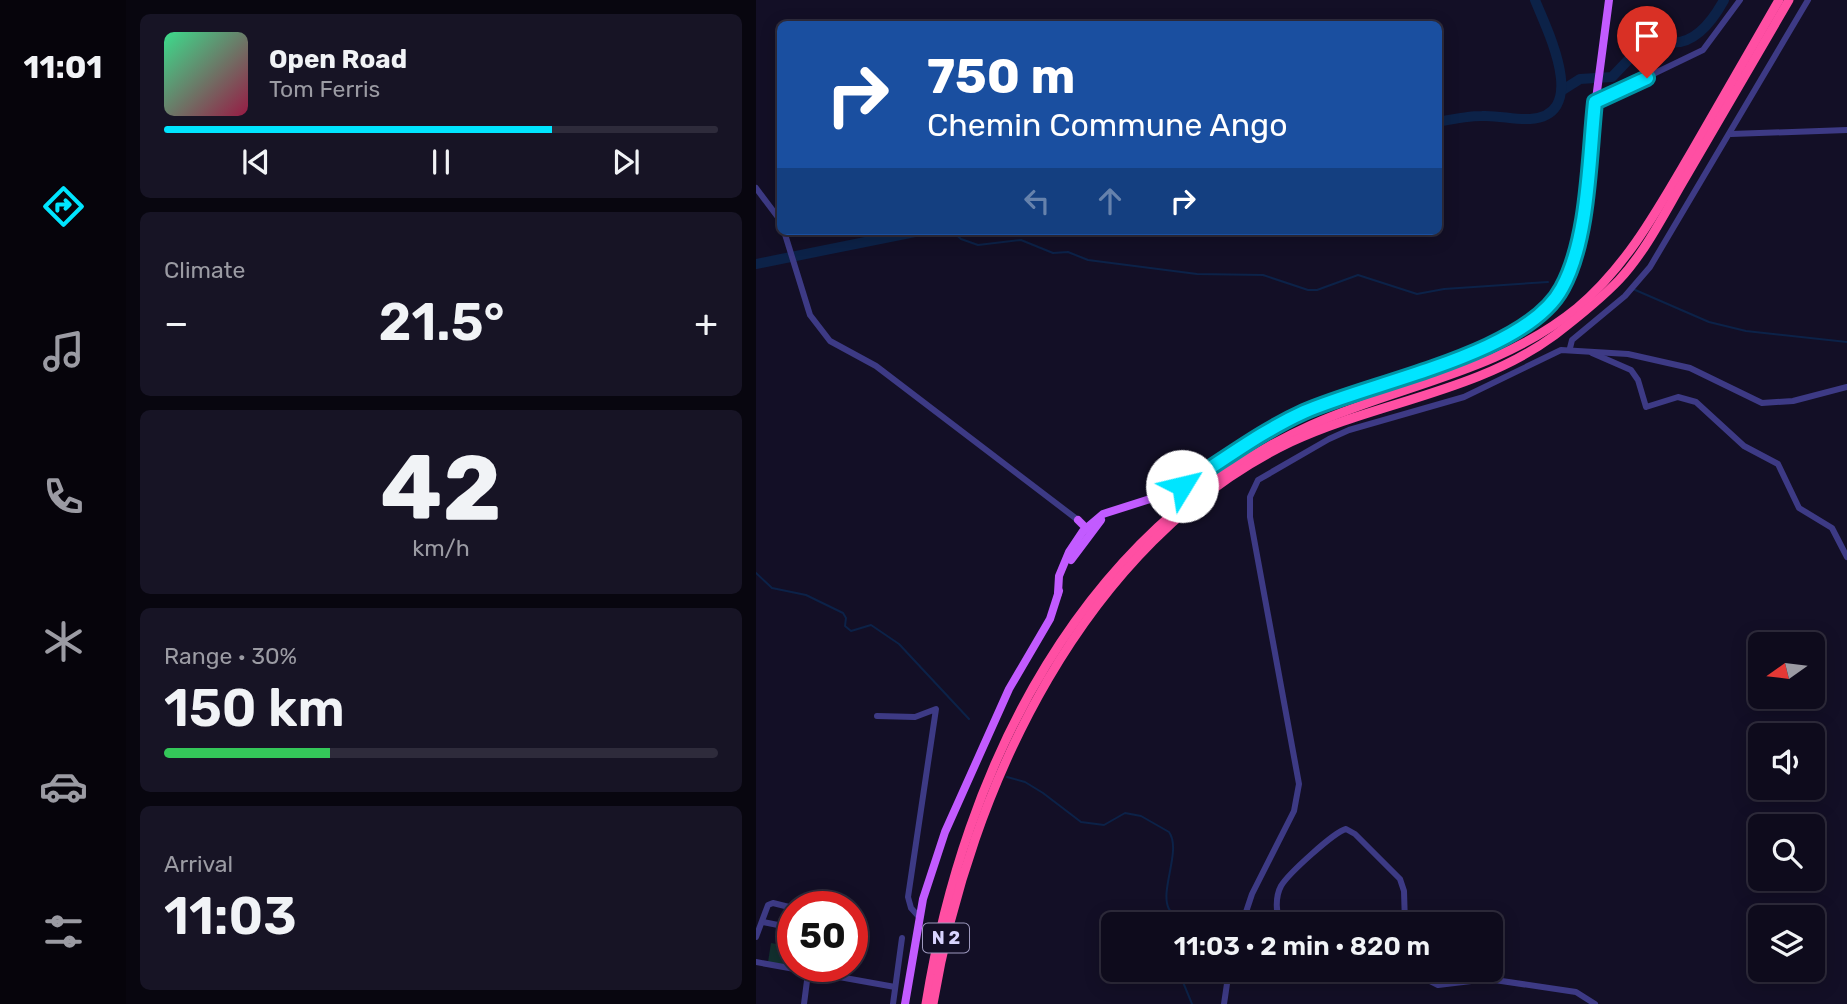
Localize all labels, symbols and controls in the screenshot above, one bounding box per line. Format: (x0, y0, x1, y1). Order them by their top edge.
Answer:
pin (1617, 6, 1677, 78)
icon: arrive (1628, 17, 1666, 55)
text: Open Road (269, 44, 407, 75)
text: 750 m (927, 47, 1075, 105)
text: 11:01 (24, 48, 102, 86)
icon: right (812, 49, 903, 140)
text: Tom Ferris (269, 75, 380, 103)
text: Chemin Commune Ango (927, 106, 1288, 144)
icon: previous (237, 143, 275, 181)
icon: pause (422, 143, 460, 181)
icon: next (607, 143, 645, 181)
icon: directions (39, 182, 88, 231)
icon: left (1018, 182, 1056, 220)
icon: ahead (1091, 182, 1129, 220)
icon: right (1164, 182, 1202, 220)
text: Climate (164, 256, 245, 284)
text: 21.5° (378, 291, 505, 353)
text: − (164, 300, 189, 346)
text: + (694, 300, 718, 346)
icon: music (39, 327, 88, 376)
text: 42 (380, 434, 502, 542)
position arrow (1145, 449, 1219, 523)
icon: phone (39, 472, 88, 521)
text: km/h (412, 534, 470, 562)
icon: climate (39, 617, 88, 666)
north arrow (1748, 632, 1825, 709)
map controls (1748, 632, 1825, 982)
text: Range · 30% (164, 642, 297, 670)
text: 150 km (164, 677, 345, 739)
button: sound (1748, 723, 1825, 800)
icon: car (39, 762, 88, 811)
button: search (1748, 814, 1825, 891)
text: Arrival (164, 850, 233, 878)
text: 11:03 (164, 885, 297, 947)
speed limit sign: 50 (777, 891, 868, 982)
button: layers (1748, 905, 1825, 982)
icon: filters (39, 907, 88, 956)
road number: N 2 (923, 923, 969, 953)
text: 11:03 · 2 min · 820 m (1174, 931, 1430, 962)

